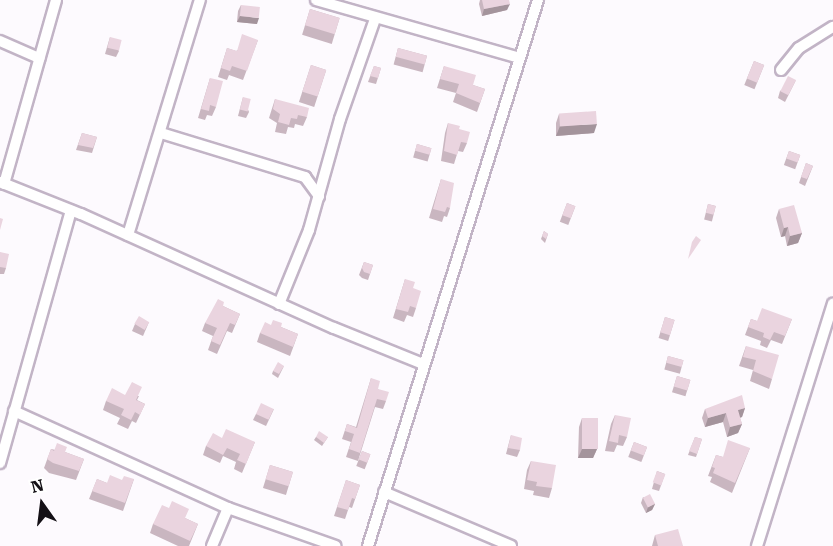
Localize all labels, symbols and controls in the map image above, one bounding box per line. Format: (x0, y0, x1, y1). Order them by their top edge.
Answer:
north arrow (12, 474, 72, 534)
text: N (29, 475, 46, 497)

